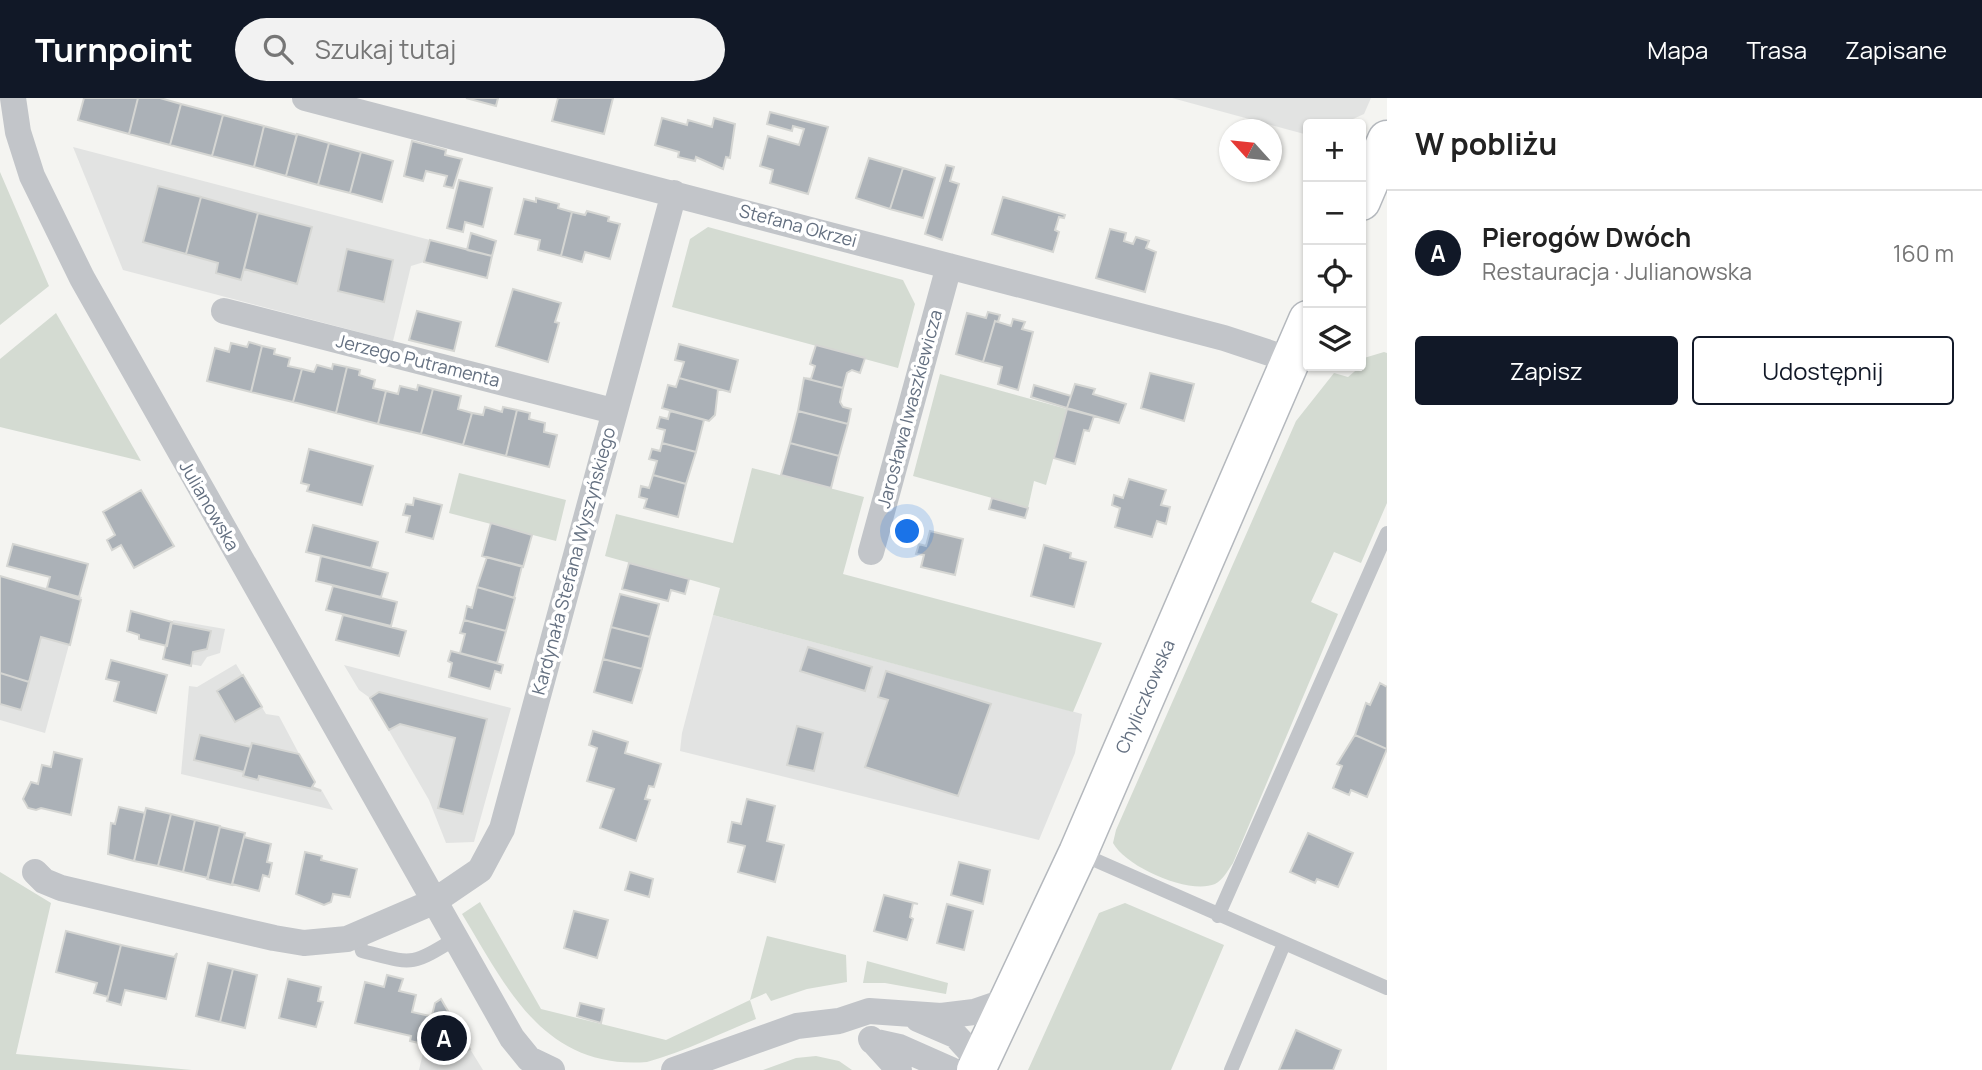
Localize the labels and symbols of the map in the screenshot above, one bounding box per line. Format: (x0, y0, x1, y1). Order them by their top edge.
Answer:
north arrow (1219, 119, 1282, 182)
street label: Stefana Okrzei (737, 198, 860, 252)
street label: Jarosława Iwaszkiewicza (871, 307, 947, 511)
street label: Jerzego Putramenta (334, 328, 503, 392)
street label: Kardynała Stefana Wyszyńskiego (526, 424, 620, 697)
street label: Julianowska (174, 456, 245, 555)
your location (890, 514, 924, 548)
street label: Chyliczkowska (1109, 636, 1180, 757)
pin: A (421, 1012, 467, 1064)

